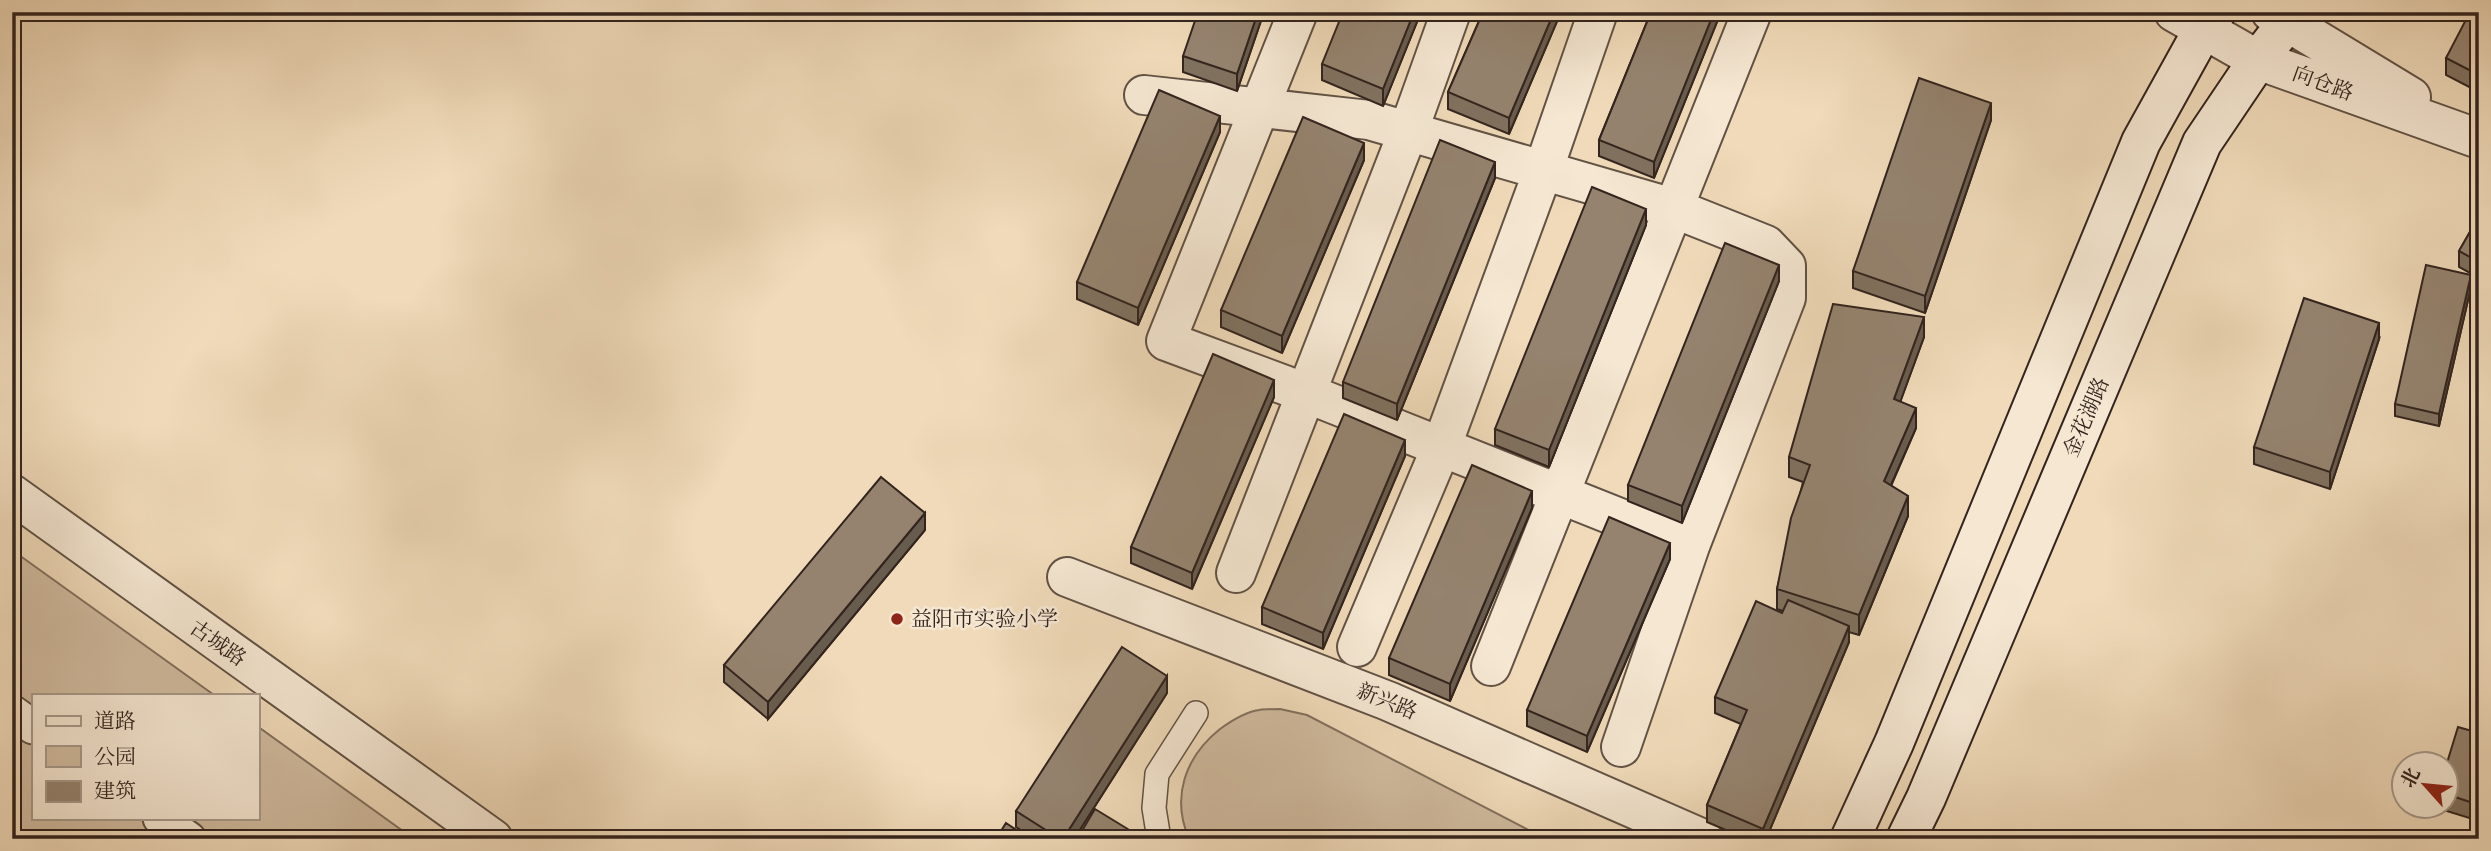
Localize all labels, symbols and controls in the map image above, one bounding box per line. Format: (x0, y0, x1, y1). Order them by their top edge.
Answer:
street label: 向仓路 (2288, 60, 2357, 109)
street label: 金花湖路 (2058, 373, 2117, 462)
place label: 益阳市实验小学 (911, 606, 1058, 635)
marker: 益阳市实验小学 (889, 611, 905, 627)
street label: 古城路 (183, 614, 251, 674)
street label: 新兴路 (1352, 677, 1421, 728)
legend (32, 694, 259, 820)
text: 道路 (94, 708, 136, 737)
text: 公园 (94, 744, 136, 773)
north arrow (2390, 750, 2460, 820)
text: 北 (2396, 764, 2428, 793)
text: 建筑 (94, 778, 136, 807)

